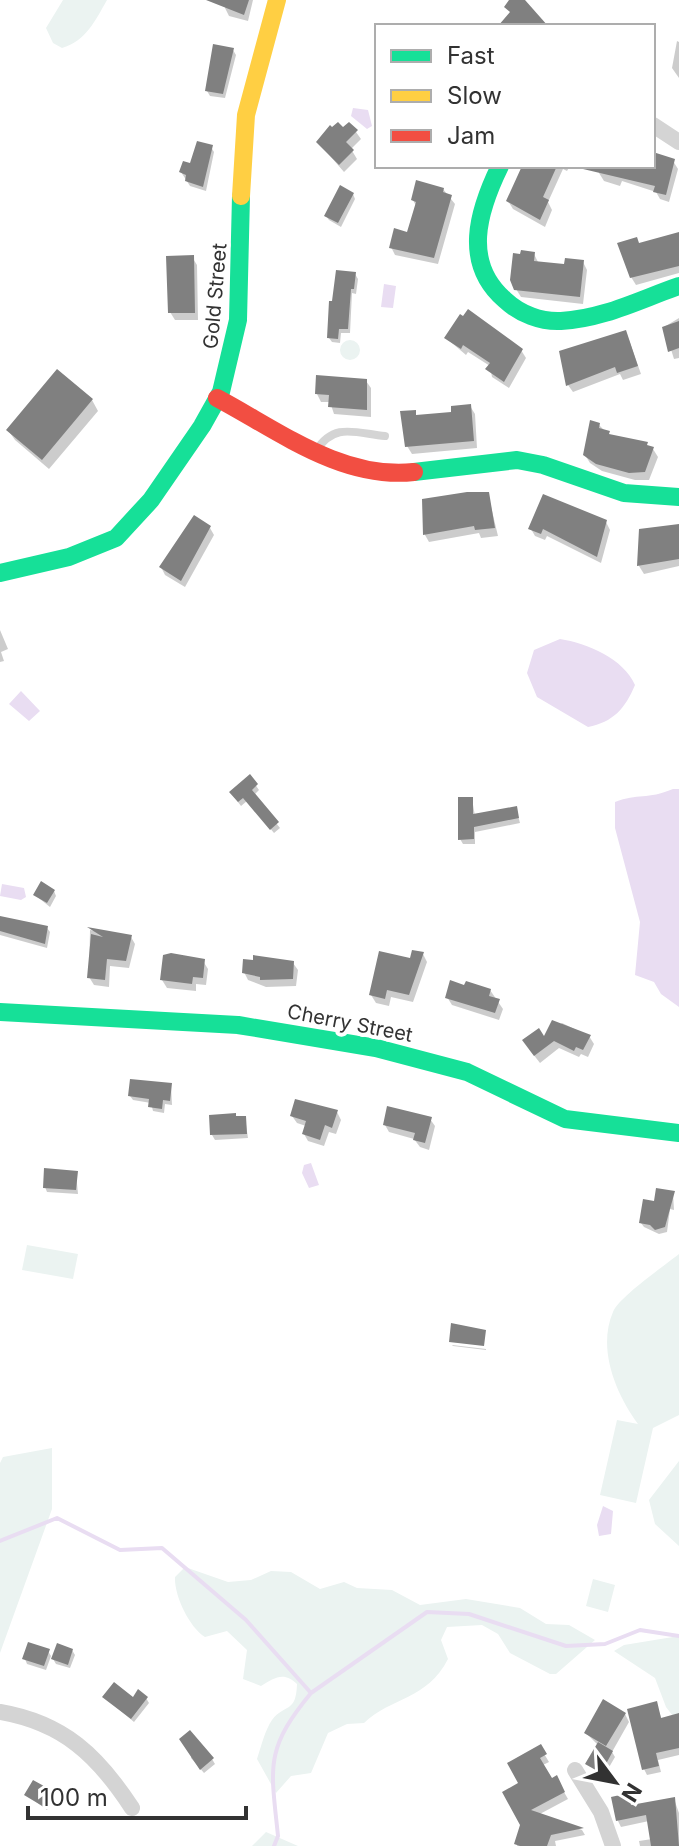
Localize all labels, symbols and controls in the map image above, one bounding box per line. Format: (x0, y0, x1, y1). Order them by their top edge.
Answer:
legend (375, 24, 655, 168)
text: Fast (447, 41, 495, 70)
text: Slow (447, 81, 502, 110)
text: Jam (447, 121, 495, 150)
street label: Gold Street (198, 242, 232, 350)
street label: Cherry Street (285, 999, 415, 1047)
north arrow (575, 1742, 655, 1822)
scale bar (28, 1770, 246, 1820)
text: N (616, 1779, 647, 1807)
text: 100 m (40, 1783, 108, 1812)

